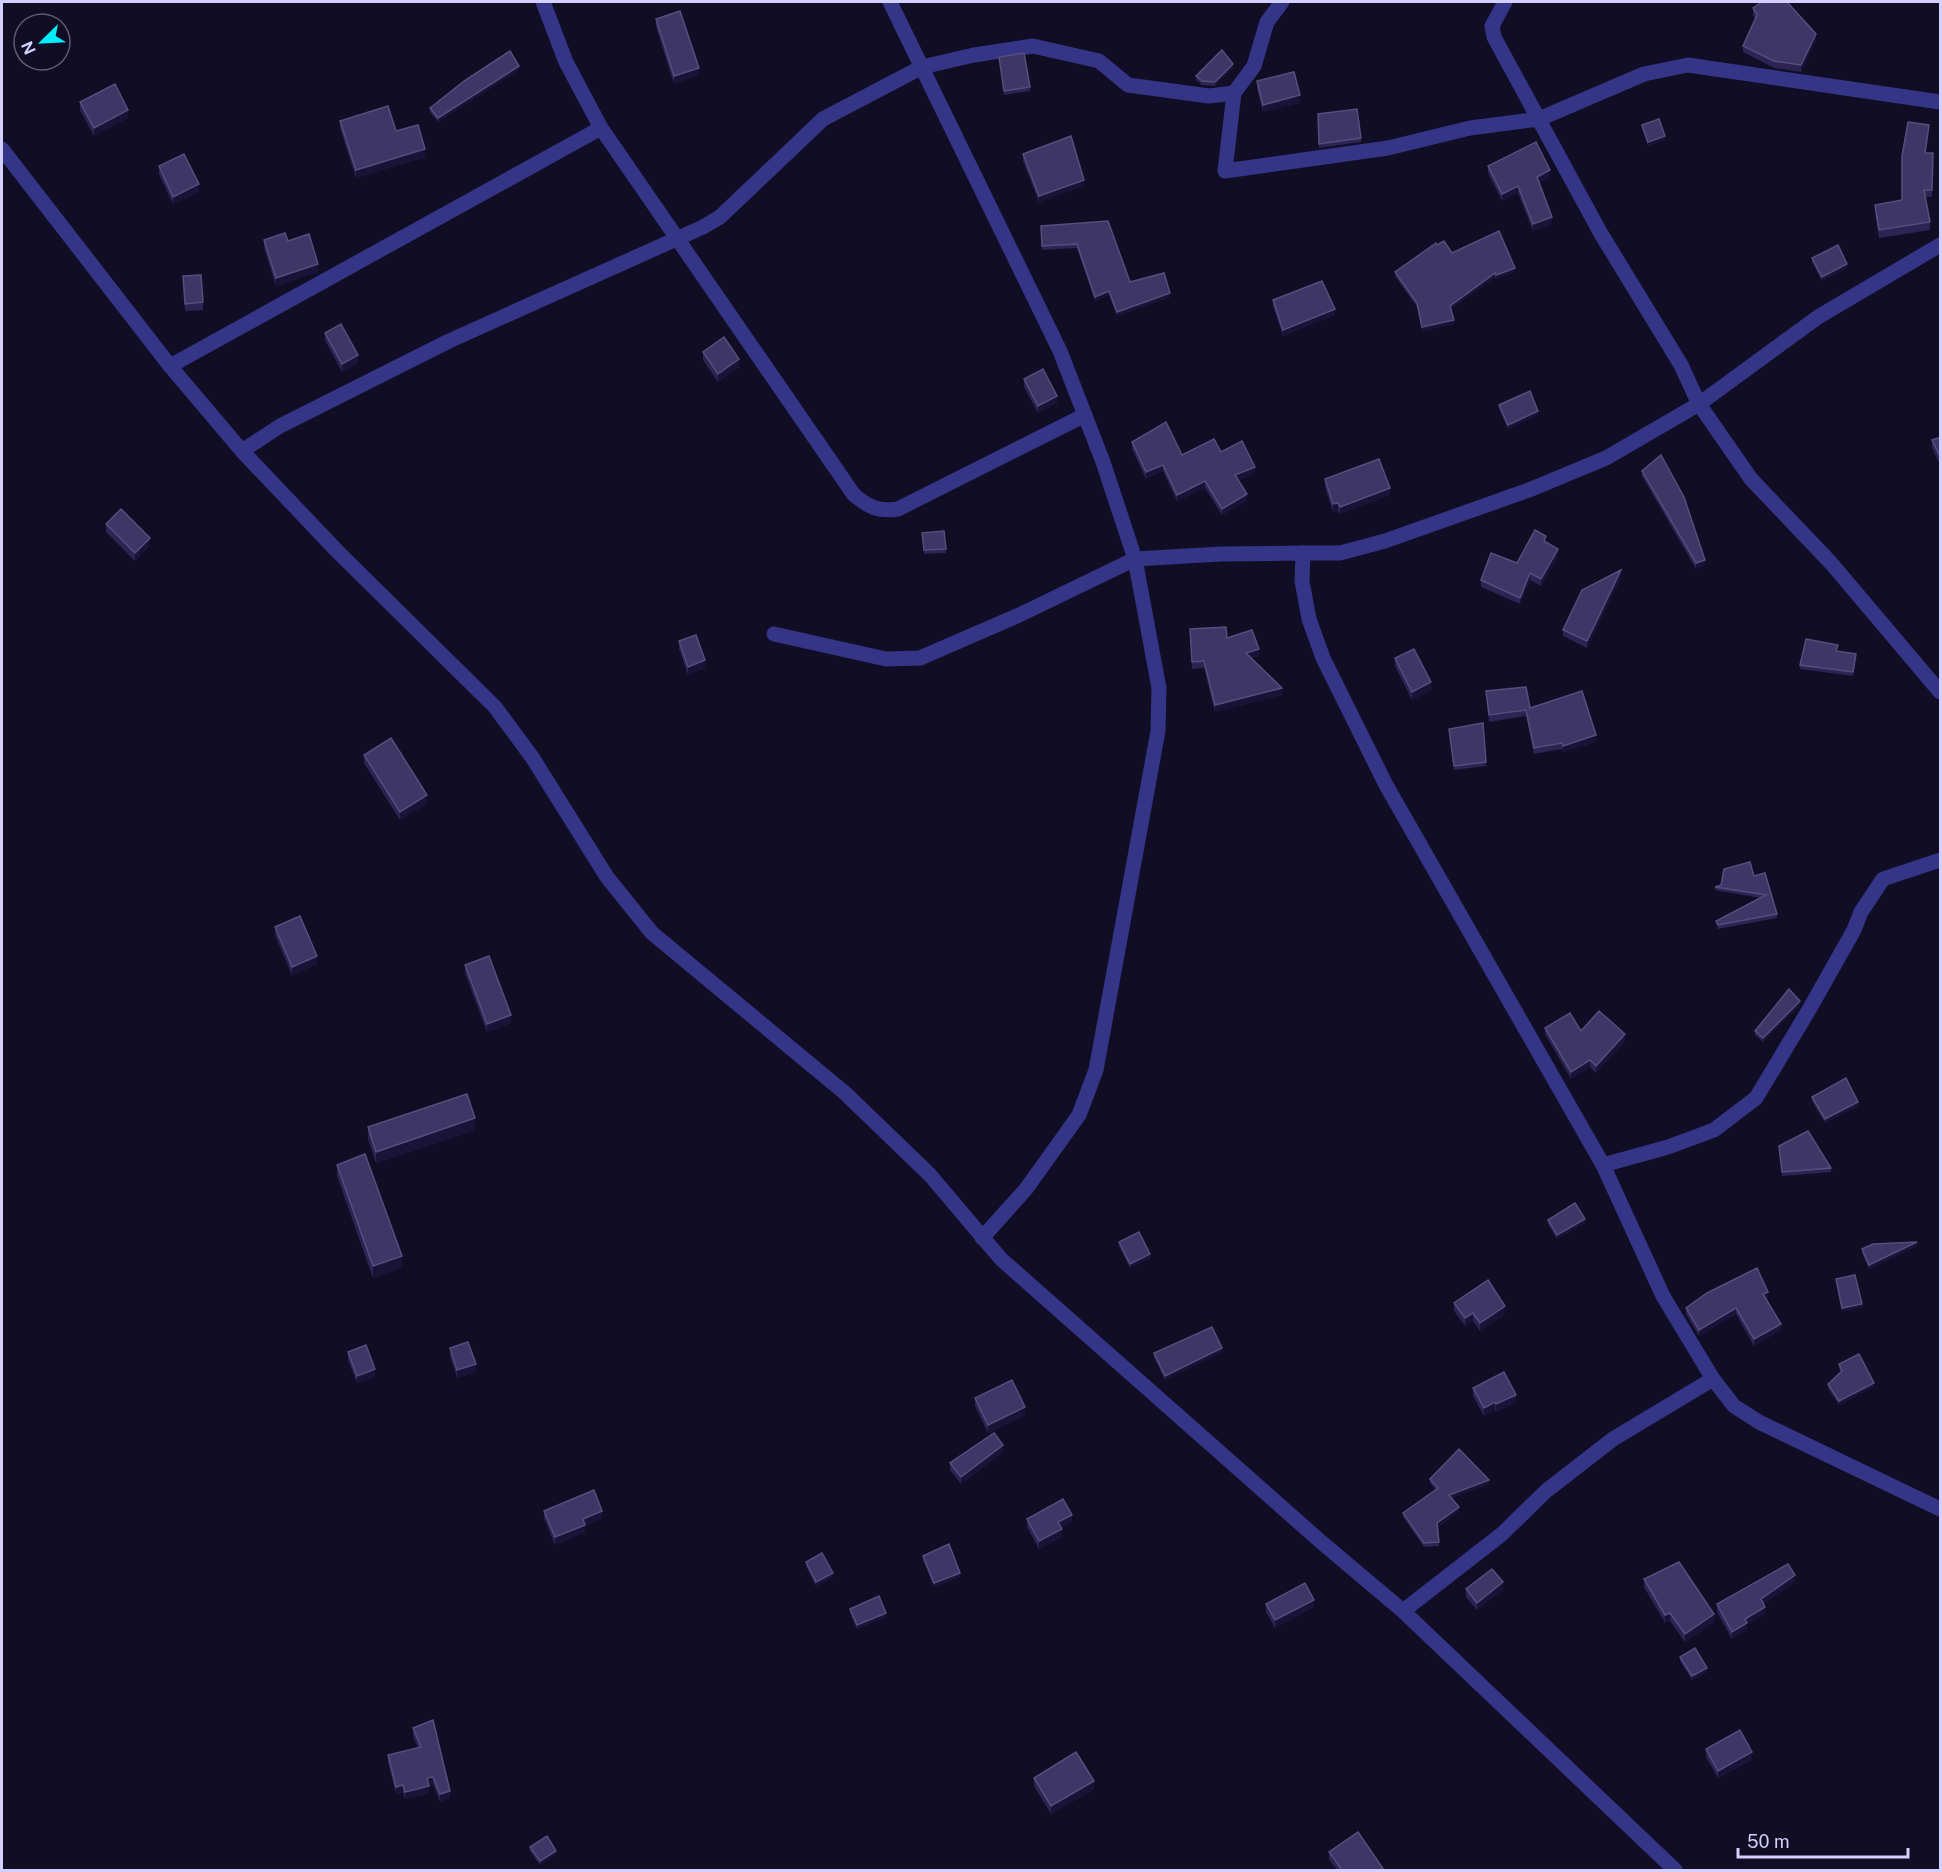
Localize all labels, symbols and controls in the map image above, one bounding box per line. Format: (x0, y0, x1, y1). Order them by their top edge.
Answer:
north arrow (12, 12, 72, 72)
text: N (18, 38, 40, 57)
scale bar (1738, 1821, 1908, 1859)
text: 50 m (1747, 1831, 1790, 1852)

